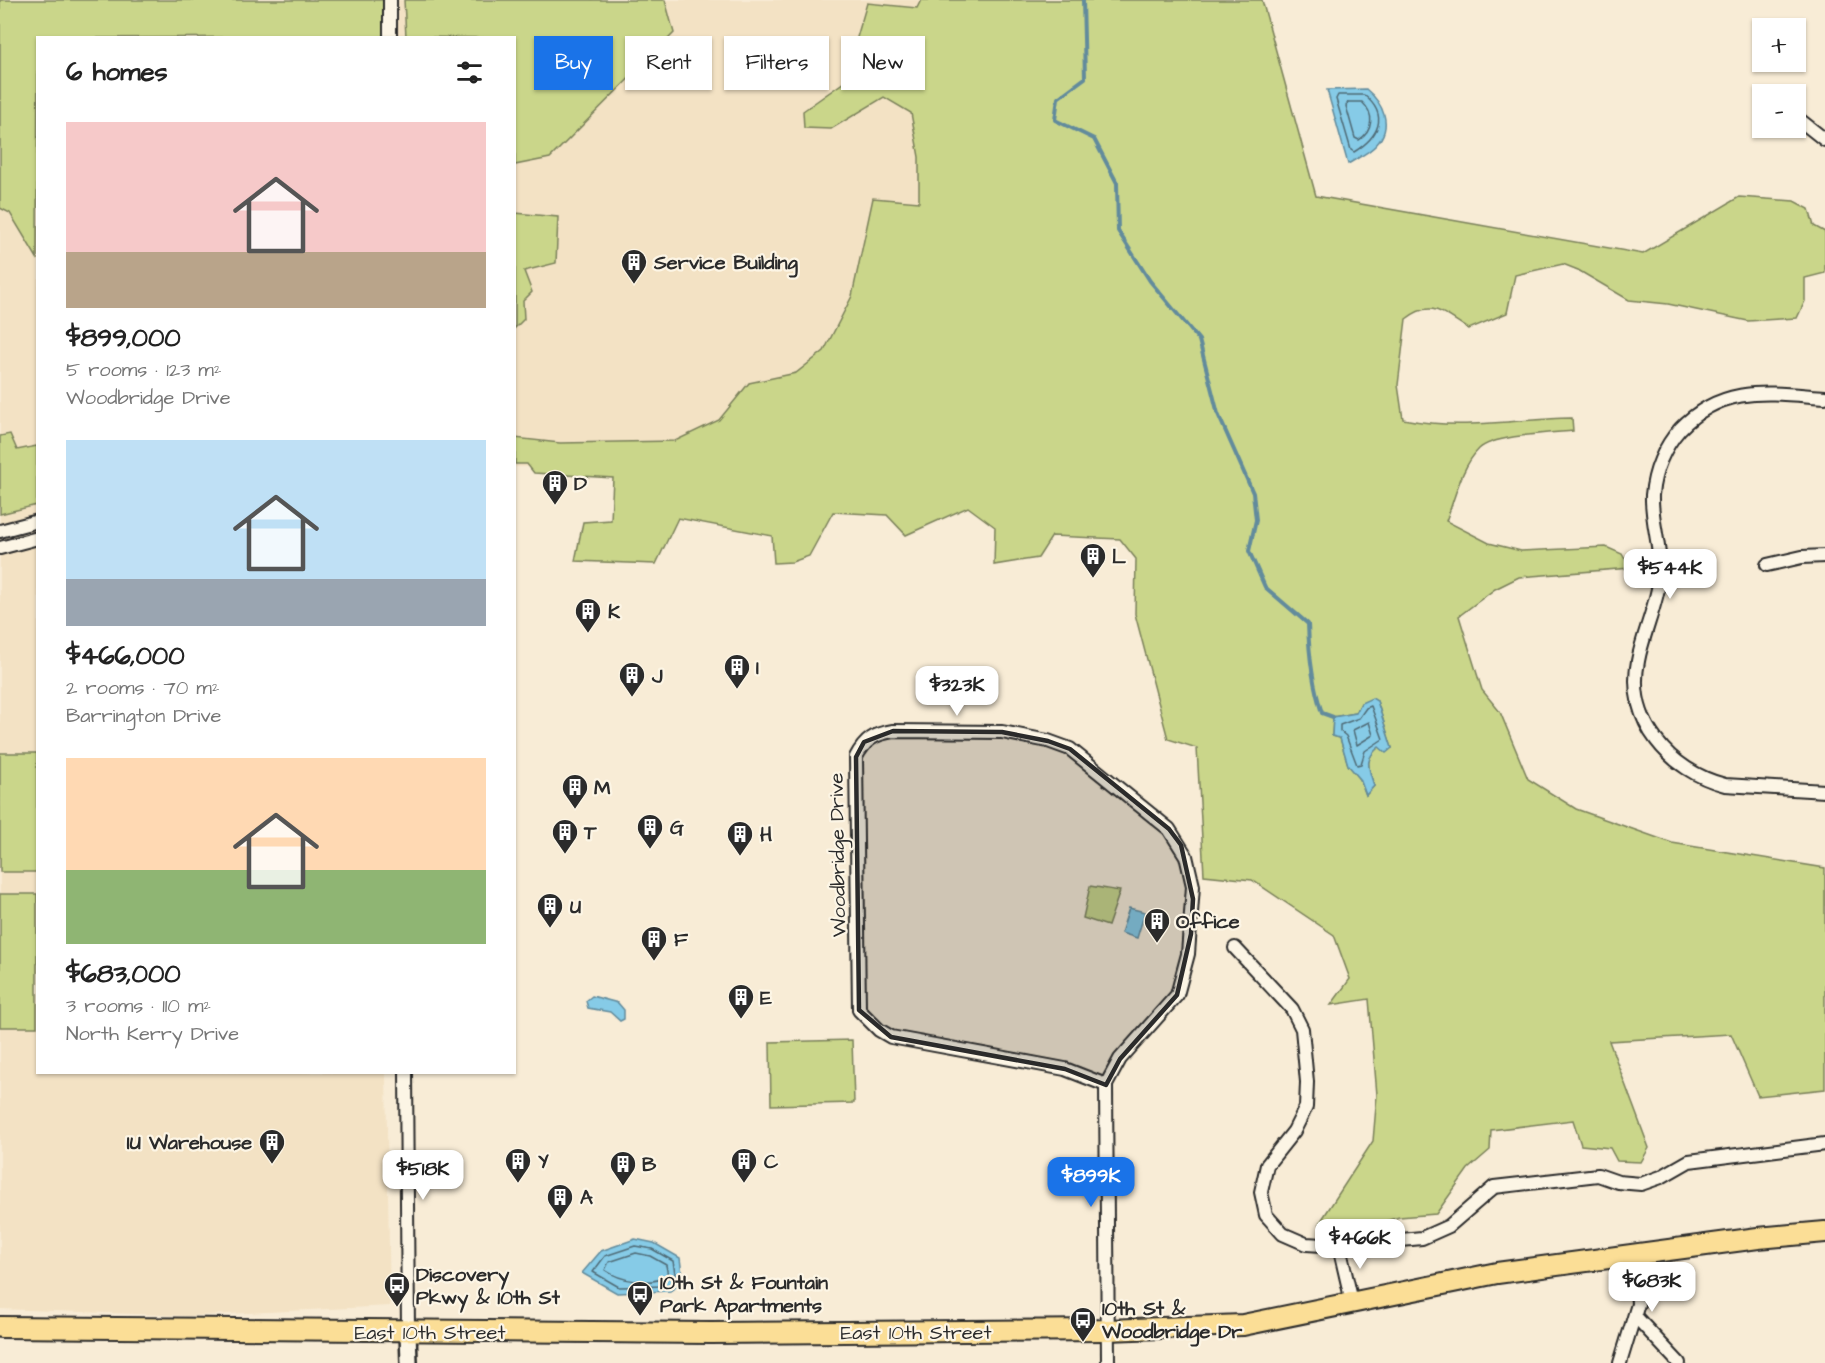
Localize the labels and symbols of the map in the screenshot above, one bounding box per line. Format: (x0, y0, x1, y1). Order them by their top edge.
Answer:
building icon: Service Building (619, 247, 649, 285)
place label: Service Building (653, 249, 798, 278)
building icon: D (540, 468, 570, 506)
place label: D (574, 470, 587, 498)
building icon: L (1078, 541, 1108, 579)
place label: L (1112, 543, 1126, 571)
pin: $544K (1628, 549, 1712, 600)
building icon: K (573, 596, 603, 634)
place label: K (608, 598, 621, 626)
building icon: I (722, 652, 752, 690)
place label: I (756, 654, 759, 682)
building icon: J (617, 660, 647, 698)
place label: J (651, 662, 663, 690)
pin: $323K (915, 666, 999, 717)
building icon: M (560, 772, 590, 810)
street label: Woodbridge Drive (823, 772, 854, 937)
place label: M (594, 774, 611, 802)
building icon: G (635, 812, 665, 850)
place label: G (670, 814, 684, 842)
building icon: T (550, 817, 580, 855)
place label: T (583, 819, 597, 847)
building icon: H (725, 819, 755, 857)
place label: H (760, 821, 772, 849)
building icon: U (535, 891, 565, 929)
place label: U (570, 893, 581, 921)
building icon: Office (1142, 906, 1172, 944)
place label: Office (1176, 908, 1240, 936)
building icon: F (639, 924, 669, 962)
place label: F (674, 926, 689, 954)
building icon: E (726, 982, 756, 1020)
place label: E (760, 984, 772, 1012)
building icon: IU Warehouse (257, 1127, 287, 1165)
place label: IU Warehouse (127, 1129, 252, 1157)
building icon: Y (503, 1146, 533, 1184)
building icon: C (729, 1146, 759, 1184)
place label: Y (538, 1148, 549, 1176)
place label: C (764, 1148, 779, 1176)
building icon: B (608, 1149, 638, 1187)
pin: $518K (381, 1150, 465, 1201)
place label: B (642, 1151, 657, 1179)
pin: $899K (1049, 1157, 1133, 1208)
building icon: A (545, 1182, 575, 1220)
place label: A (580, 1184, 593, 1212)
pin: $466K (1318, 1219, 1402, 1270)
place label: Discovery Pkwy & 10th St (416, 1261, 561, 1313)
pin: $683K (1610, 1262, 1694, 1313)
place label: 10th St & Fountain Park Apartments (660, 1269, 828, 1320)
bus stop icon: Discovery Pkwy & 10th St (382, 1270, 412, 1308)
bus stop icon: 10th St & Fountain Park Apartments (625, 1279, 655, 1317)
place label: 10th St & Woodbridge Dr (1101, 1295, 1243, 1347)
bus stop icon: 10th St & Woodbridge Dr (1068, 1305, 1098, 1343)
street label: East 10th Street (354, 1319, 506, 1347)
street label: East 10th Street (840, 1319, 992, 1347)

